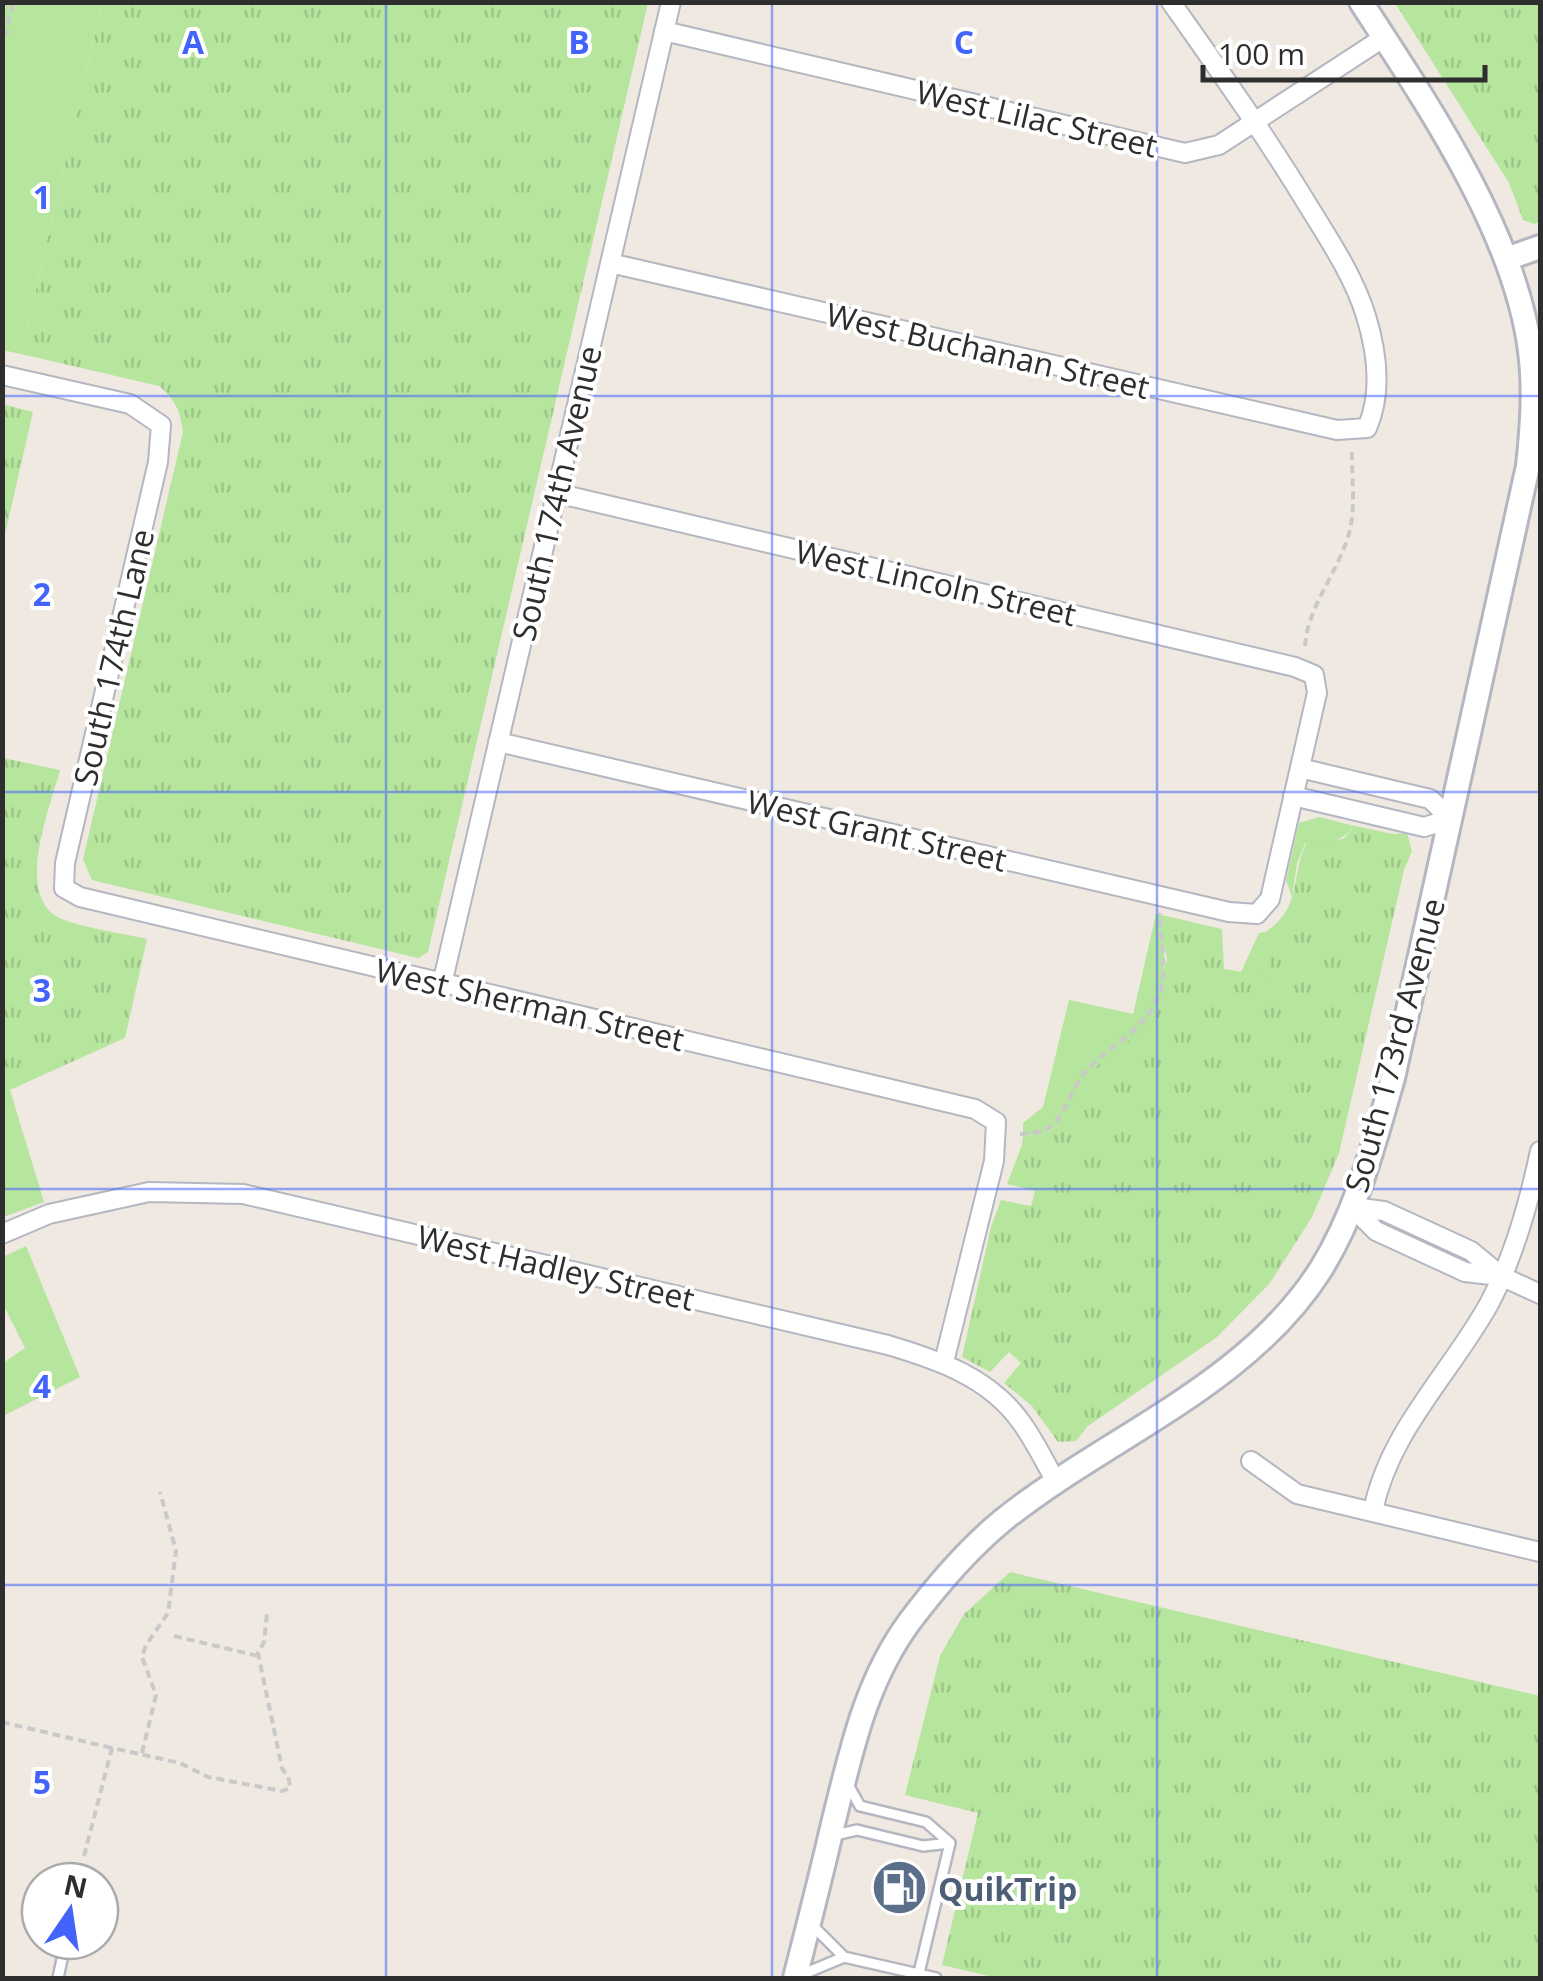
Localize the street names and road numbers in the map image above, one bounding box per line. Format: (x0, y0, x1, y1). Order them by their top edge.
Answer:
street label: West Lilac Street (912, 69, 1162, 167)
street label: West Buchanan Street (822, 292, 1154, 408)
street label: South 174th Avenue (501, 341, 611, 645)
street label: South 174th Lane (63, 524, 163, 790)
street label: West Lincoln Street (791, 529, 1081, 635)
street label: West Grant Street (743, 779, 1011, 881)
street label: South 173rd Avenue (1334, 893, 1454, 1197)
street label: West Sherman Street (371, 948, 689, 1060)
street label: West Hadley Street (413, 1214, 699, 1320)

